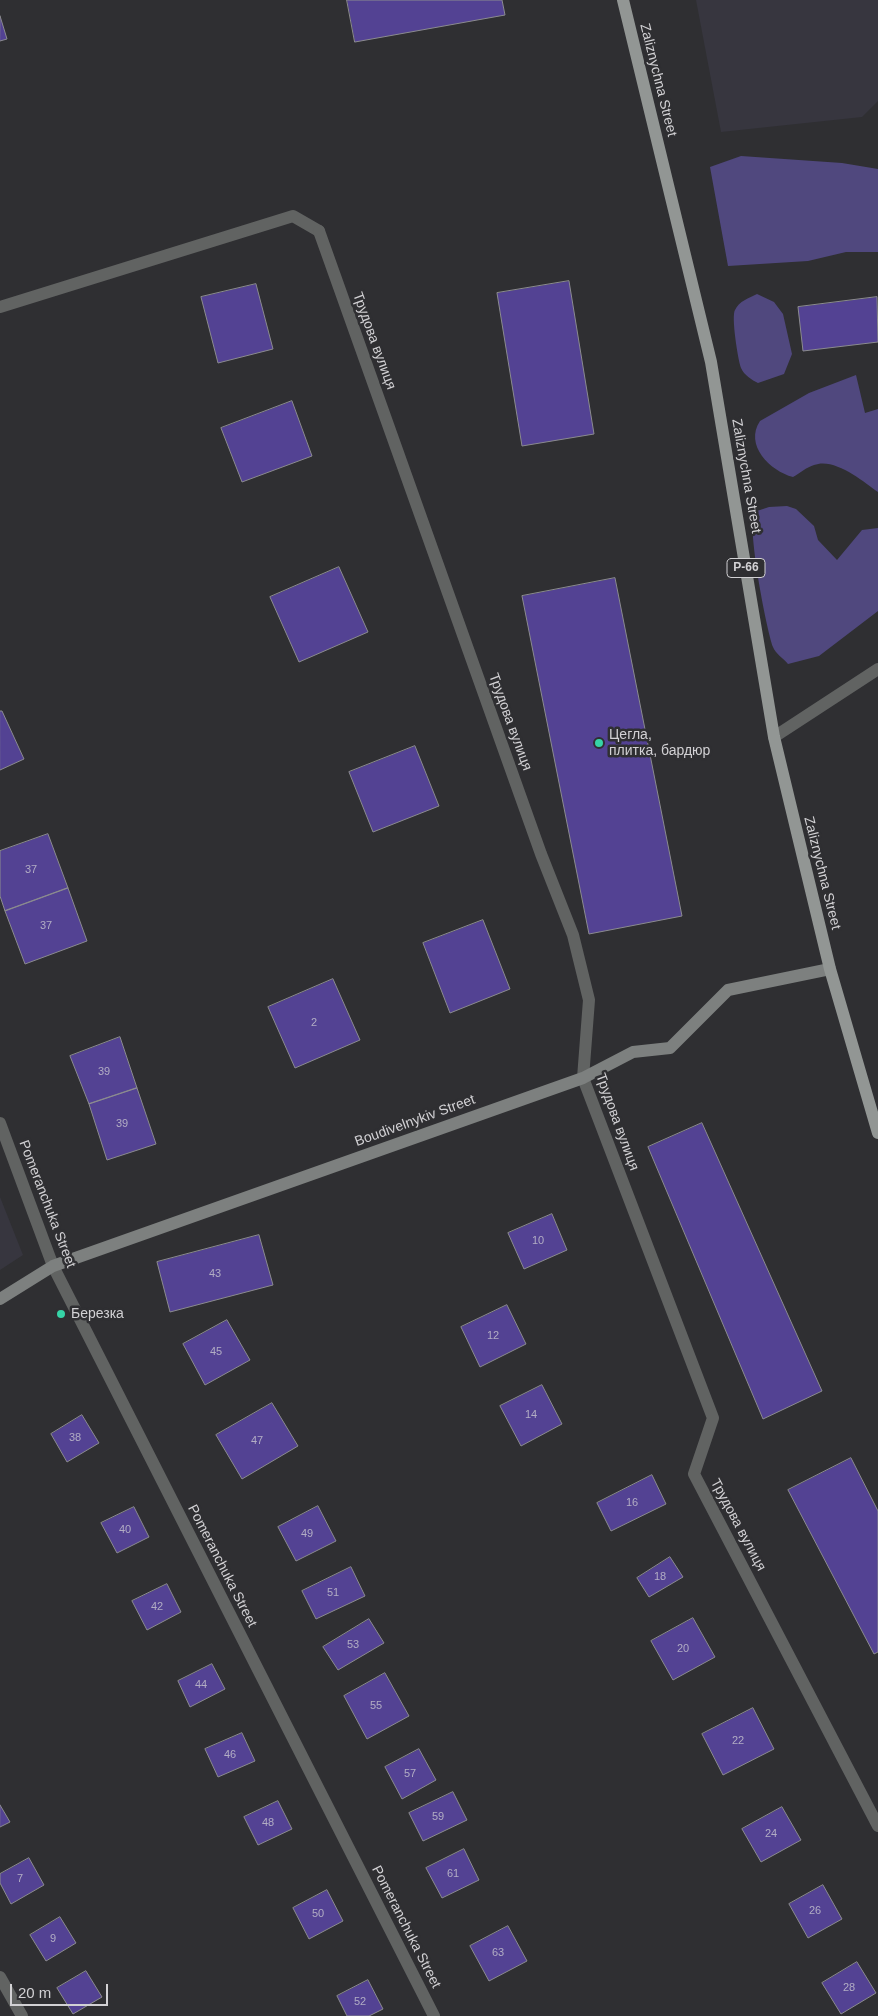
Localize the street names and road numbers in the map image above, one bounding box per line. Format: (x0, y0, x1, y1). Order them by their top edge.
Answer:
street label: Zaliznychna Street (636, 22, 680, 138)
street label: Трудова вулиця (349, 290, 399, 392)
street label: Zaliznychna Street (728, 417, 764, 535)
road number: Р-66 (727, 558, 765, 578)
street label: Трудова вулиця (485, 671, 535, 773)
street label: Zaliznychna Street (800, 815, 844, 931)
street label: Трудова вулиця (592, 1071, 642, 1173)
street label: Boudivelnykiv Street (353, 1091, 477, 1151)
street label: Pomeranchuka Street (15, 1138, 79, 1270)
street label: Трудова вулиця (707, 1476, 769, 1574)
street label: Pomeranchuka Street (184, 1502, 260, 1630)
street label: Pomeranchuka Street (368, 1863, 444, 1991)

